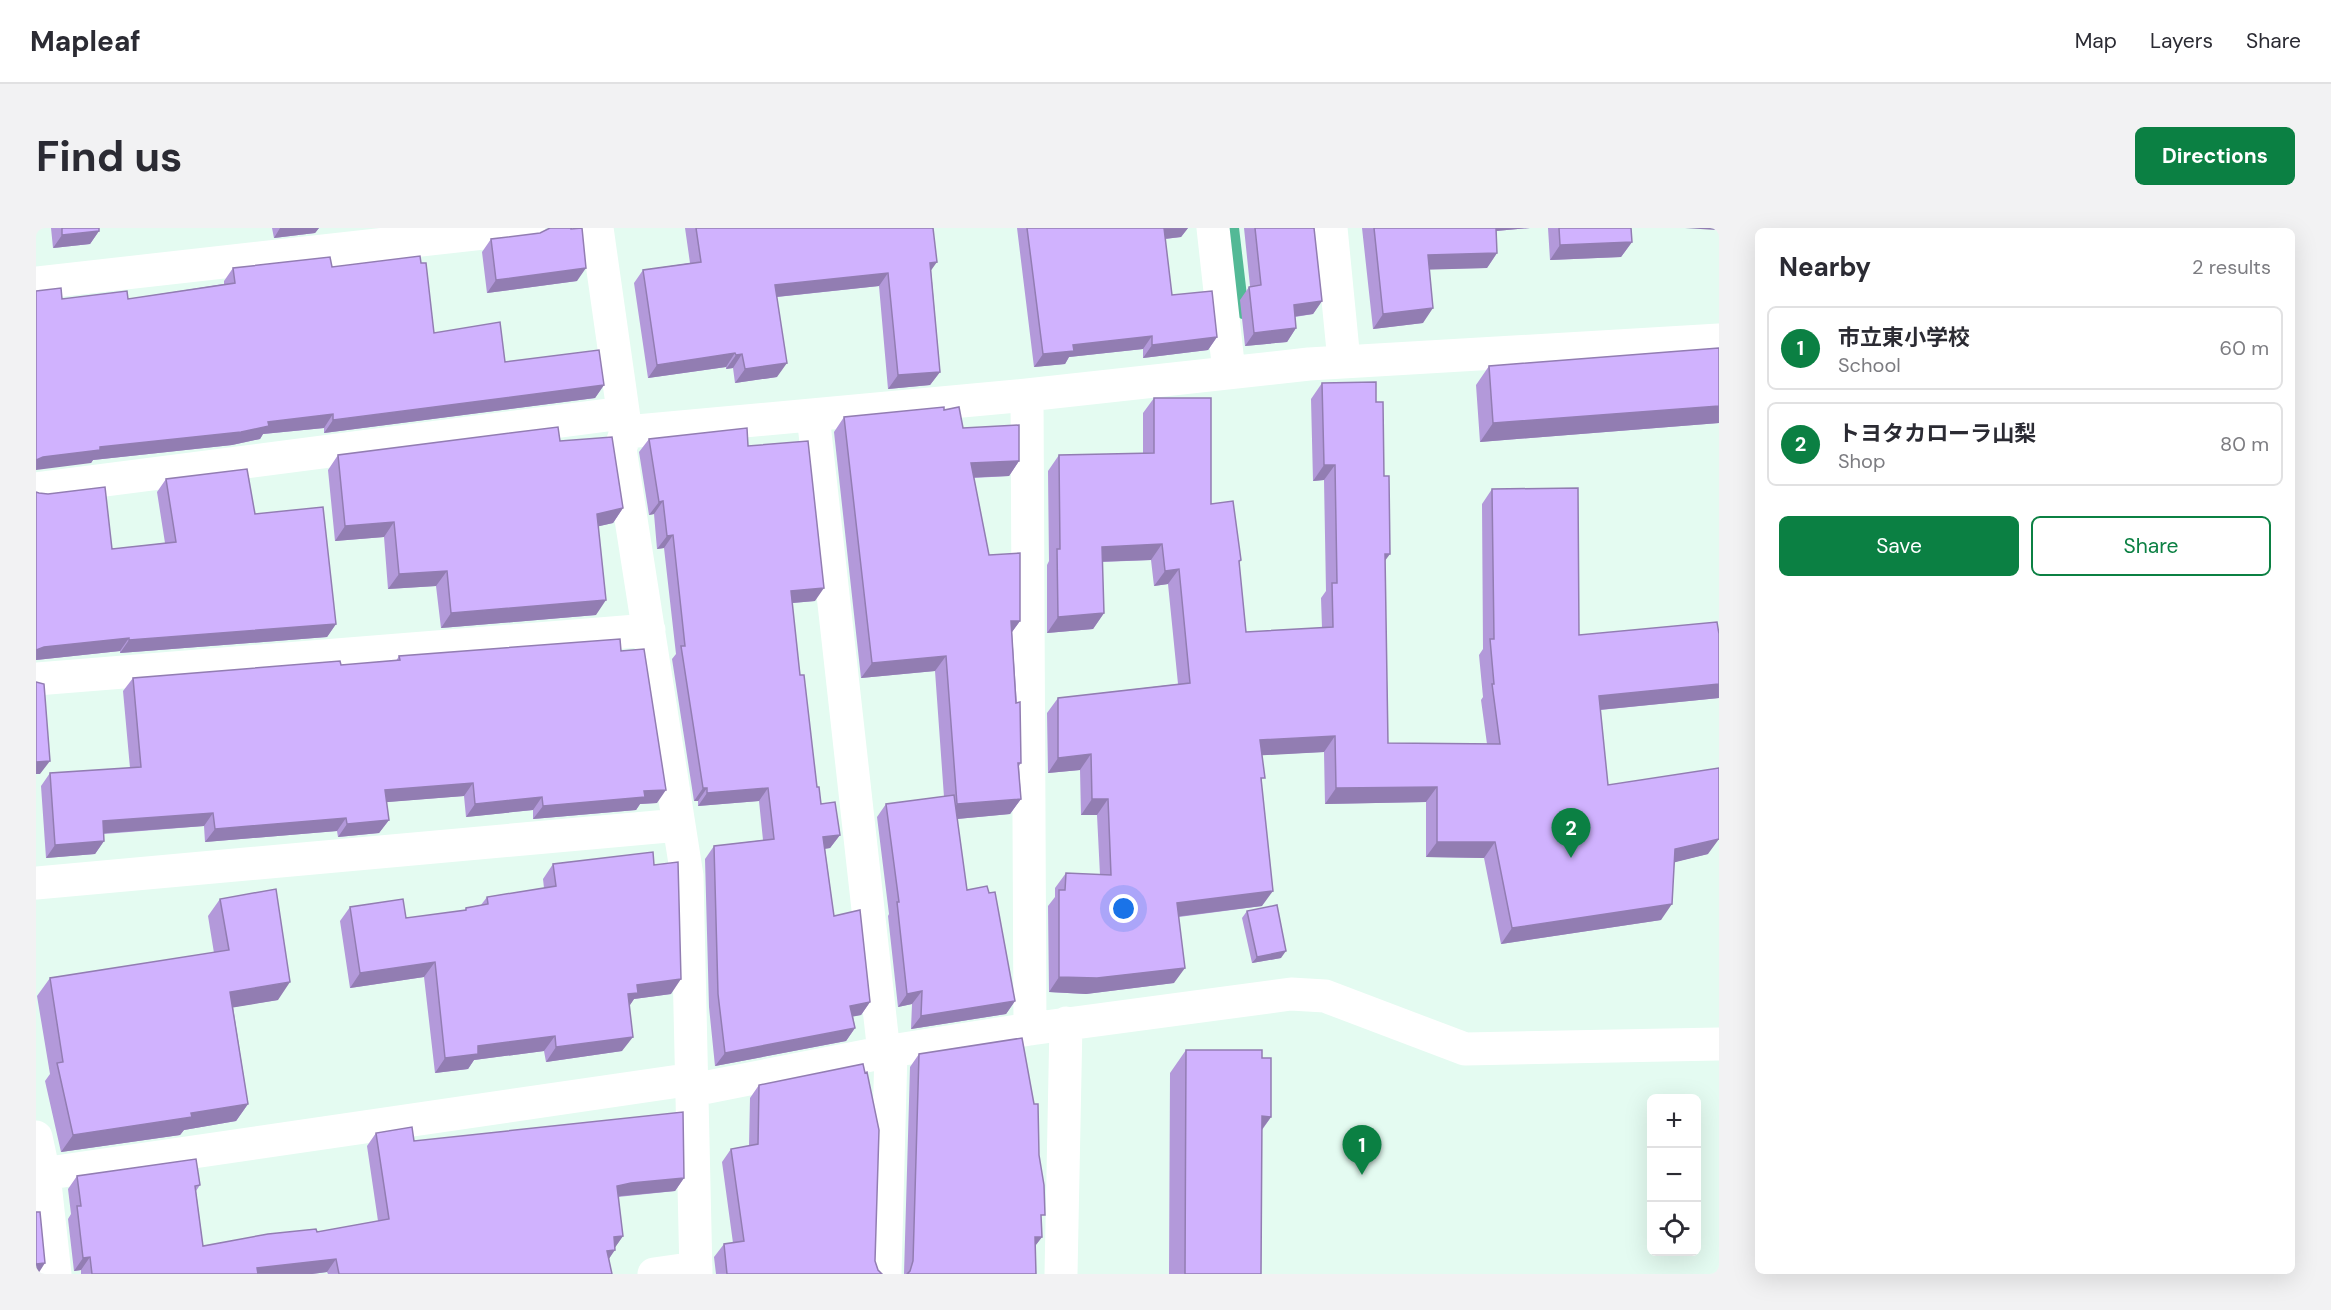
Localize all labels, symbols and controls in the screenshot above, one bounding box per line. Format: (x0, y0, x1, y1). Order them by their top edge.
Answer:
text: Mapleaf (30, 23, 141, 60)
text: Map (2075, 27, 2117, 55)
text: Layers (2150, 27, 2213, 55)
text: Share (2246, 27, 2301, 55)
button: Directions (2135, 127, 2295, 185)
text: Find us (36, 129, 182, 184)
text: Nearby (1779, 250, 1871, 284)
text: 2 results (2192, 254, 2271, 280)
text: 市立東小学校 (1838, 323, 1970, 352)
text: 1 (1797, 335, 1804, 361)
text: 60 m (2220, 335, 2269, 361)
text: School (1838, 352, 1901, 378)
text: トヨタカローラ山梨 (1838, 419, 2036, 448)
text: 2 (1795, 431, 1806, 457)
text: 80 m (2220, 431, 2269, 457)
text: Shop (1838, 448, 1885, 474)
button: Save (1779, 516, 2019, 576)
button: Share (2031, 516, 2271, 576)
pin: 2 (1552, 808, 1591, 858)
your location (1109, 894, 1138, 923)
map controls (1647, 1094, 1701, 1256)
button: + (1647, 1094, 1701, 1148)
pin: 1 (1342, 1126, 1382, 1175)
button: − (1647, 1148, 1701, 1202)
button: locate (1647, 1202, 1701, 1256)

